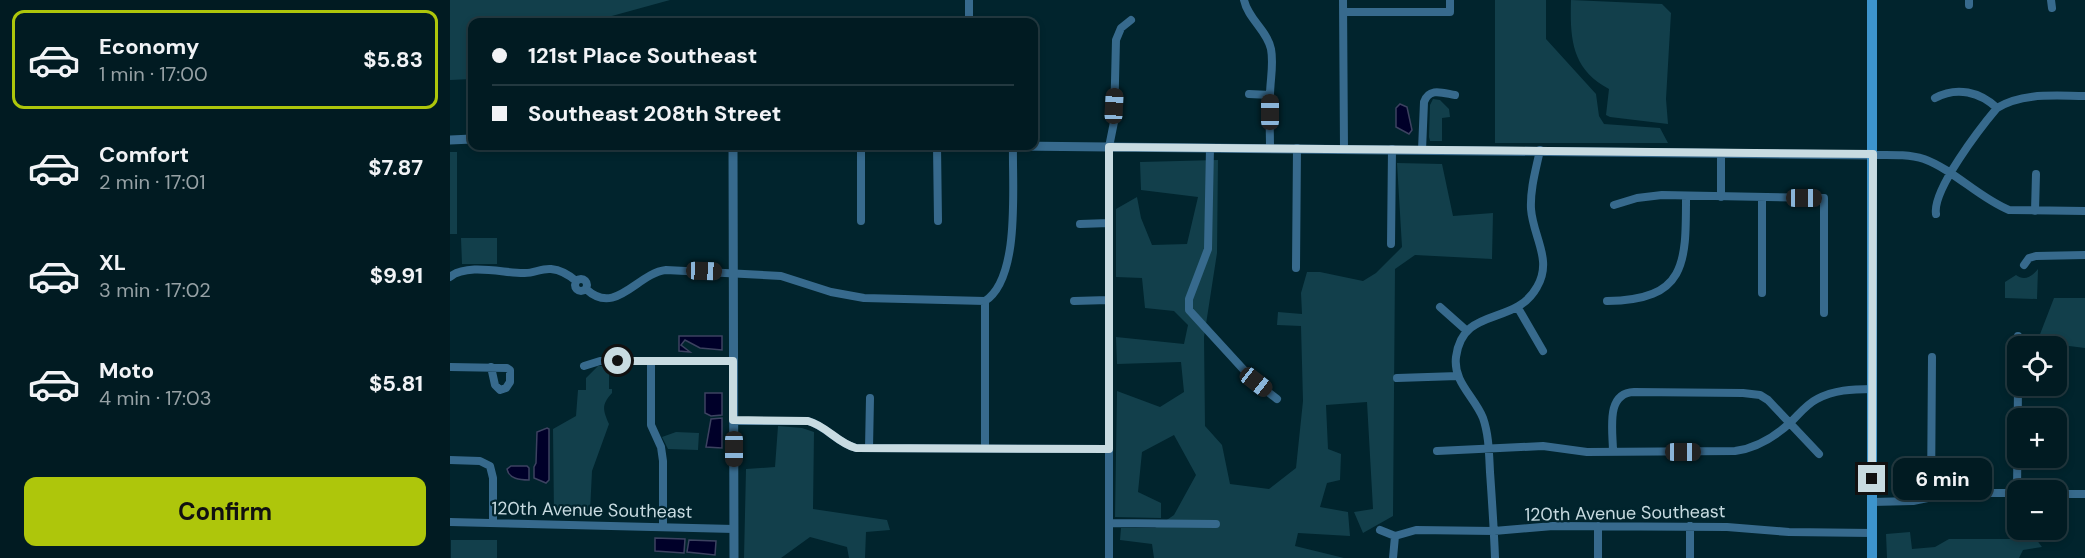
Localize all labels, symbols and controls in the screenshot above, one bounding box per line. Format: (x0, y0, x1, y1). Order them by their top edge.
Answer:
text: Economy (99, 32, 199, 61)
icon: car (27, 33, 81, 87)
text: 121st Place Southeast (528, 41, 757, 70)
text: $5.83 (363, 45, 423, 74)
text: 1 min · 17:00 (99, 61, 208, 87)
car (1104, 88, 1124, 124)
car (1261, 94, 1279, 130)
text: Southeast 208th Street (528, 99, 781, 128)
text: Comfort (99, 140, 189, 169)
icon: car (27, 141, 81, 195)
text: $7.87 (368, 153, 423, 182)
text: 2 min · 17:01 (99, 169, 205, 195)
car (1786, 189, 1822, 207)
text: XL (99, 248, 126, 277)
icon: car (27, 249, 81, 303)
text: $9.91 (370, 261, 423, 290)
car (686, 261, 722, 281)
text: 3 min · 17:02 (99, 277, 211, 303)
map controls (2007, 336, 2067, 540)
button: locate (2007, 336, 2067, 396)
route start (604, 347, 631, 374)
text: Moto (99, 356, 154, 385)
icon: car (27, 357, 81, 411)
car (1236, 364, 1276, 400)
text: $5.81 (369, 369, 423, 398)
text: 4 min · 17:03 (99, 385, 212, 411)
button: + (2007, 408, 2067, 468)
car (725, 431, 743, 467)
car (1665, 443, 1701, 461)
callout: 6 min (1893, 458, 1992, 500)
route end (1858, 465, 1885, 492)
text: 6 min (1915, 466, 1970, 492)
button: Confirm (24, 477, 426, 546)
button: − (2007, 480, 2067, 540)
street label: 120th Avenue Southeast (491, 496, 693, 524)
street label: 120th Avenue Southeast (1524, 499, 1726, 527)

